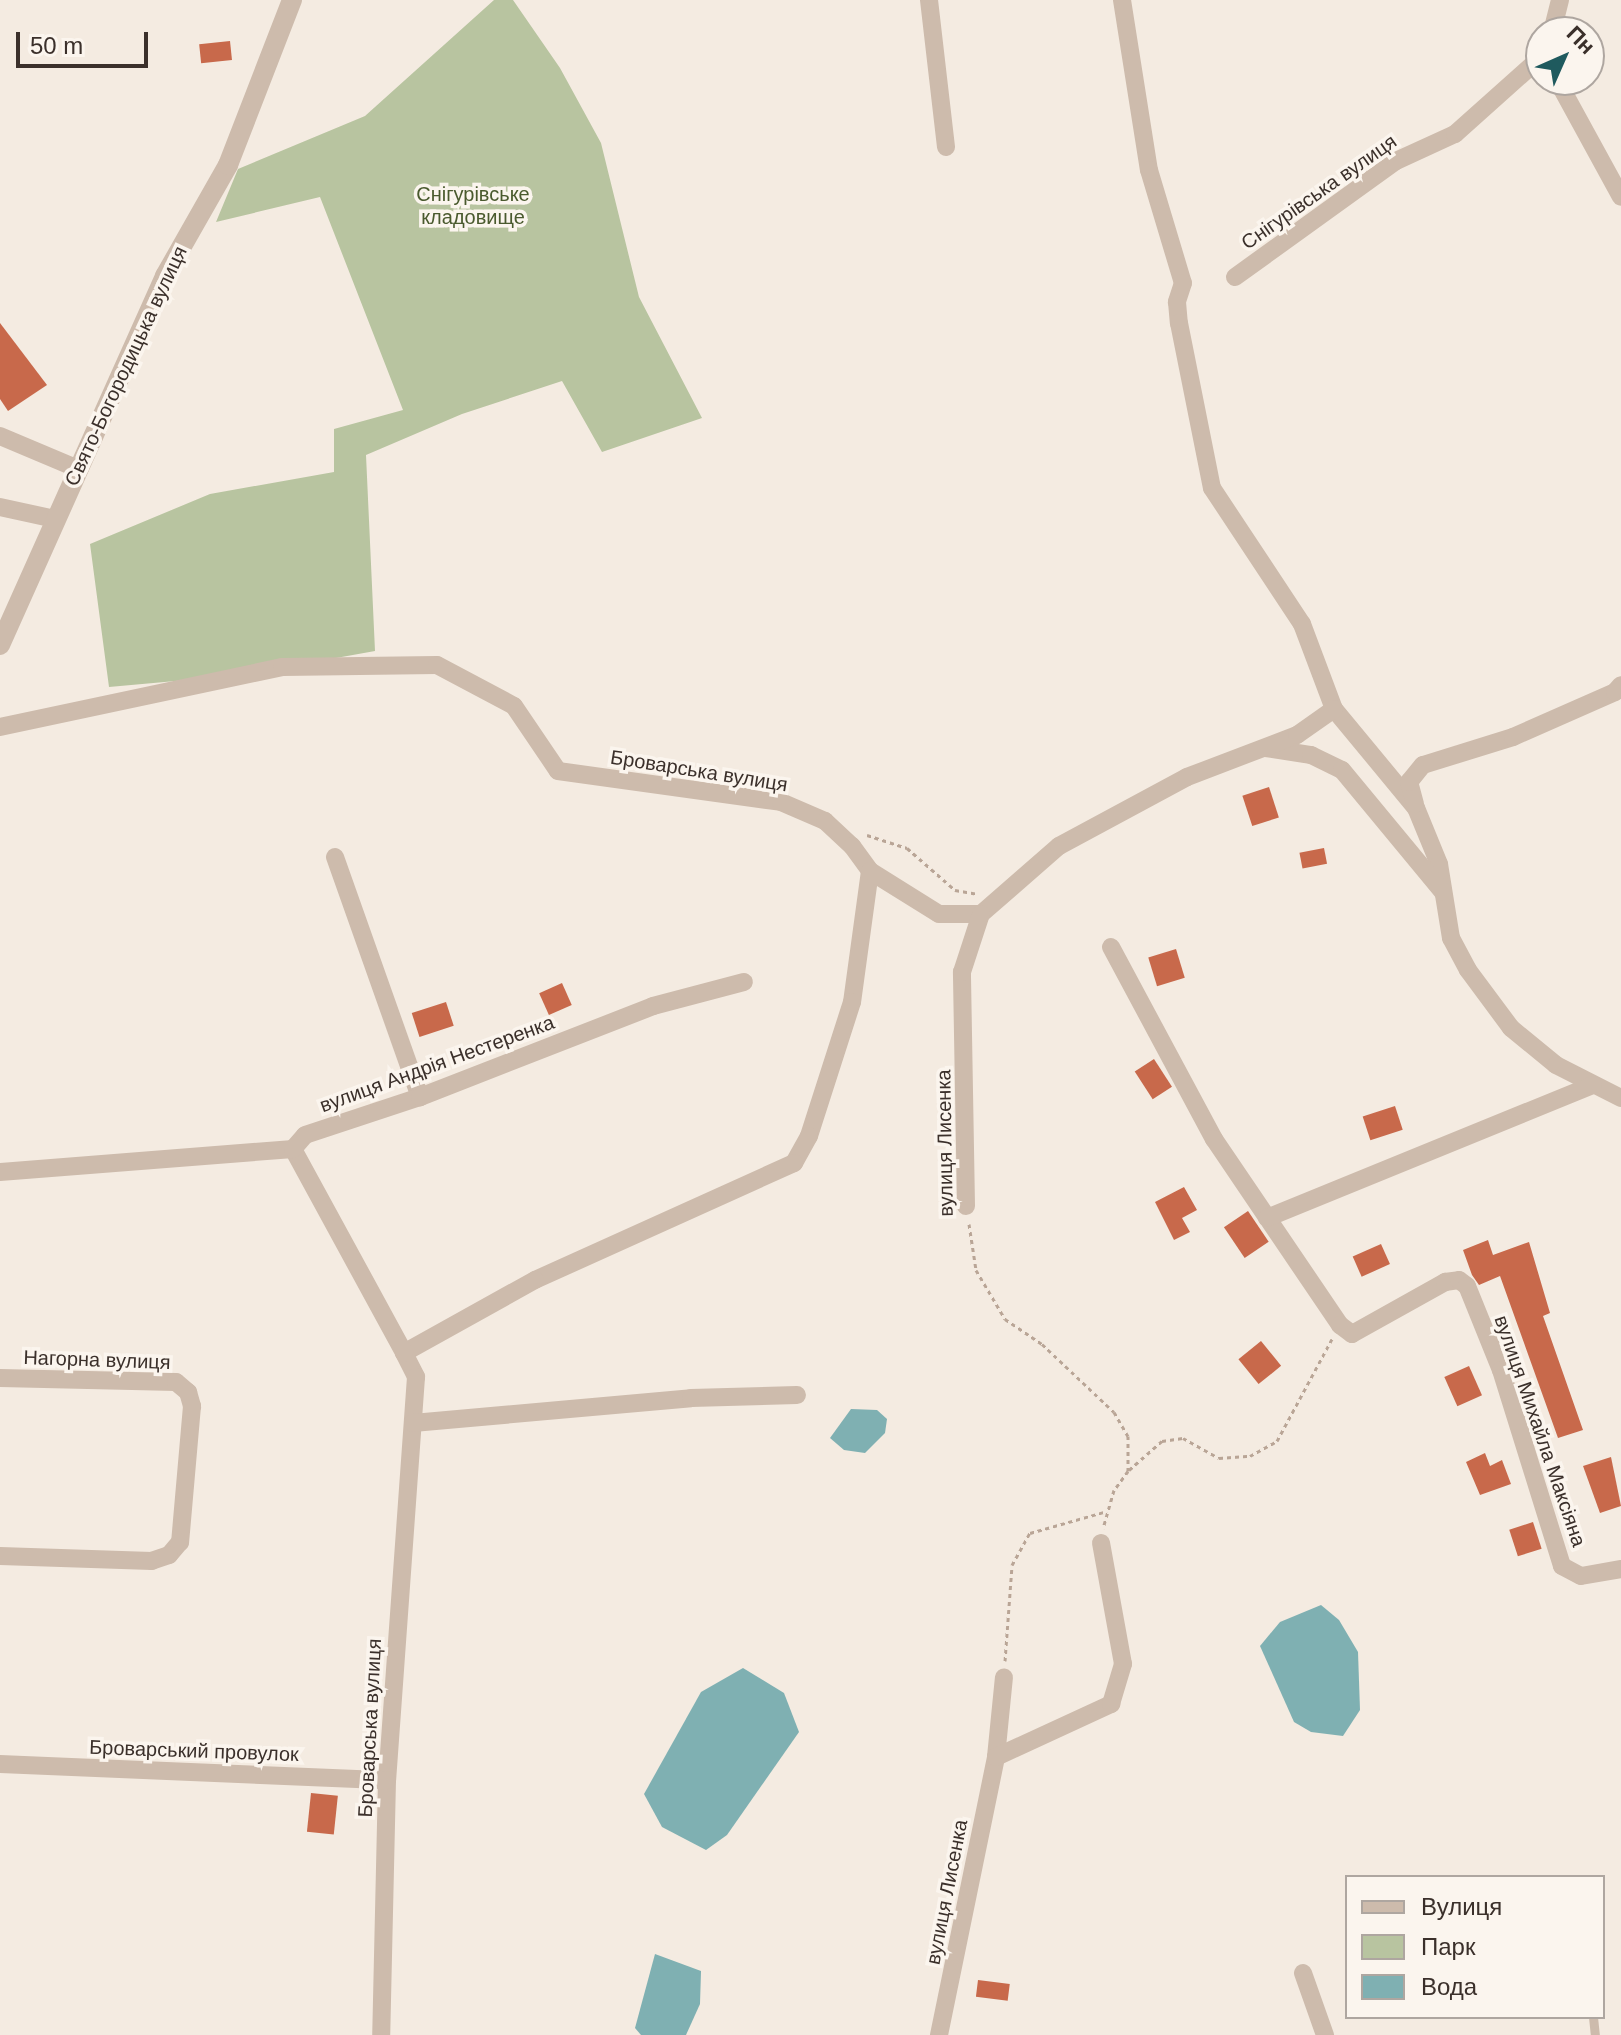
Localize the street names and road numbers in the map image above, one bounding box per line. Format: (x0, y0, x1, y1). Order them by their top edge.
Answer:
street label: Снігурівська вулиця (1237, 129, 1401, 255)
street label: Свято-Богородицька вулиця (60, 242, 192, 490)
street label: Броварська вулиця (609, 745, 789, 797)
street label: вулиця Андрія Нестеренка (317, 1010, 557, 1118)
street label: вулиця Лисенка (932, 1069, 958, 1217)
street label: вулиця Михайла Максіяна (1489, 1312, 1591, 1550)
street label: Нагорна вулиця (23, 1345, 171, 1375)
street label: Броварська вулиця (353, 1638, 387, 1818)
street label: Броварський провулок (89, 1735, 299, 1767)
street label: вулиця Лисенка (921, 1817, 973, 1967)

